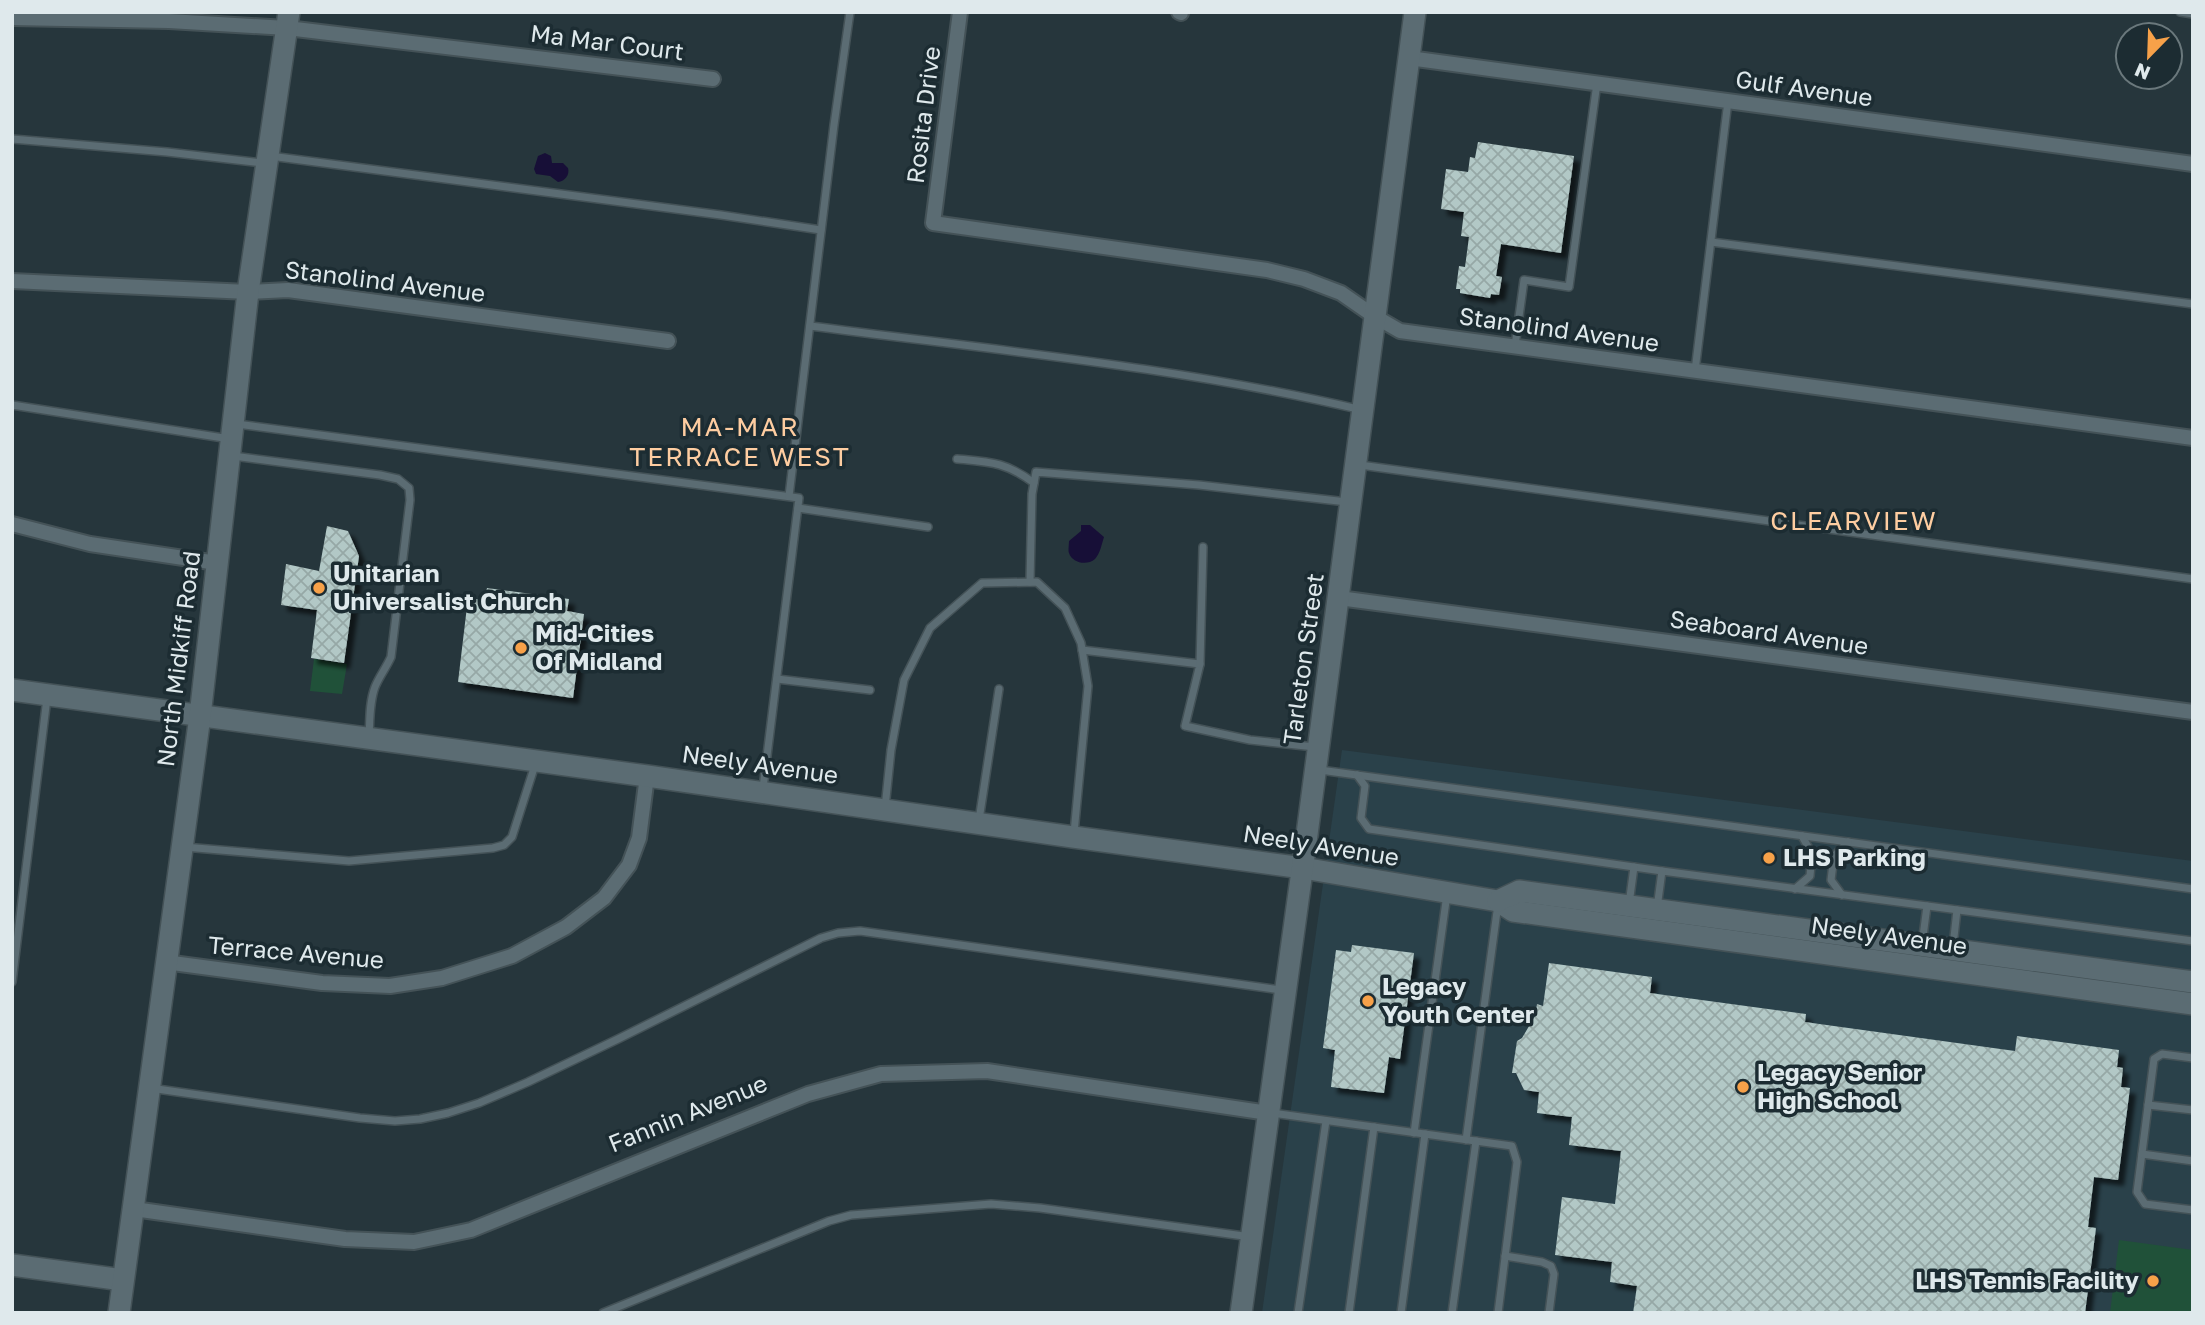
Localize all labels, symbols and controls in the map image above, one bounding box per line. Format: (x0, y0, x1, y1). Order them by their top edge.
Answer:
street label: Ma Mar Court (529, 18, 686, 65)
north arrow (2114, 21, 2184, 91)
street label: Rosita Drive (900, 44, 945, 185)
text: N (2131, 59, 2153, 86)
street label: Gulf Avenue (1734, 64, 1875, 111)
street label: Stanolind Avenue (283, 254, 487, 307)
street label: Stanolind Avenue (1457, 300, 1661, 357)
district label: MA-MAR TERRACE WEST (629, 411, 851, 472)
district label: CLEARVIEW (1770, 505, 1938, 536)
street label: North Midkiff Road (150, 549, 205, 768)
place label: Unitarian Universalist Church (333, 558, 563, 615)
street label: Tarleton Street (1276, 571, 1329, 746)
marker: Unitarian Universalist Church (311, 580, 327, 596)
street label: Seaboard Avenue (1668, 603, 1870, 660)
place label: Mid-Cities Of Midland (535, 618, 662, 675)
marker: Mid-Cities Of Midland (513, 640, 529, 656)
street label: Neely Avenue (680, 738, 840, 789)
street label: Neely Avenue (1241, 818, 1401, 871)
place label: LHS Parking (1783, 842, 1926, 871)
marker: LHS Parking (1761, 850, 1777, 866)
street label: Neely Avenue (1809, 909, 1969, 960)
street label: Terrace Avenue (207, 929, 385, 974)
place label: Legacy Youth Center (1382, 971, 1534, 1028)
marker: Legacy Youth Center (1360, 993, 1376, 1009)
place label: Legacy Senior High School (1757, 1057, 1922, 1114)
street label: Fannin Avenue (604, 1068, 771, 1158)
marker: Legacy Senior High School (1735, 1079, 1751, 1095)
place label: LHS Tennis Facility (1915, 1265, 2140, 1294)
marker: LHS Tennis Facility (2145, 1273, 2161, 1289)

